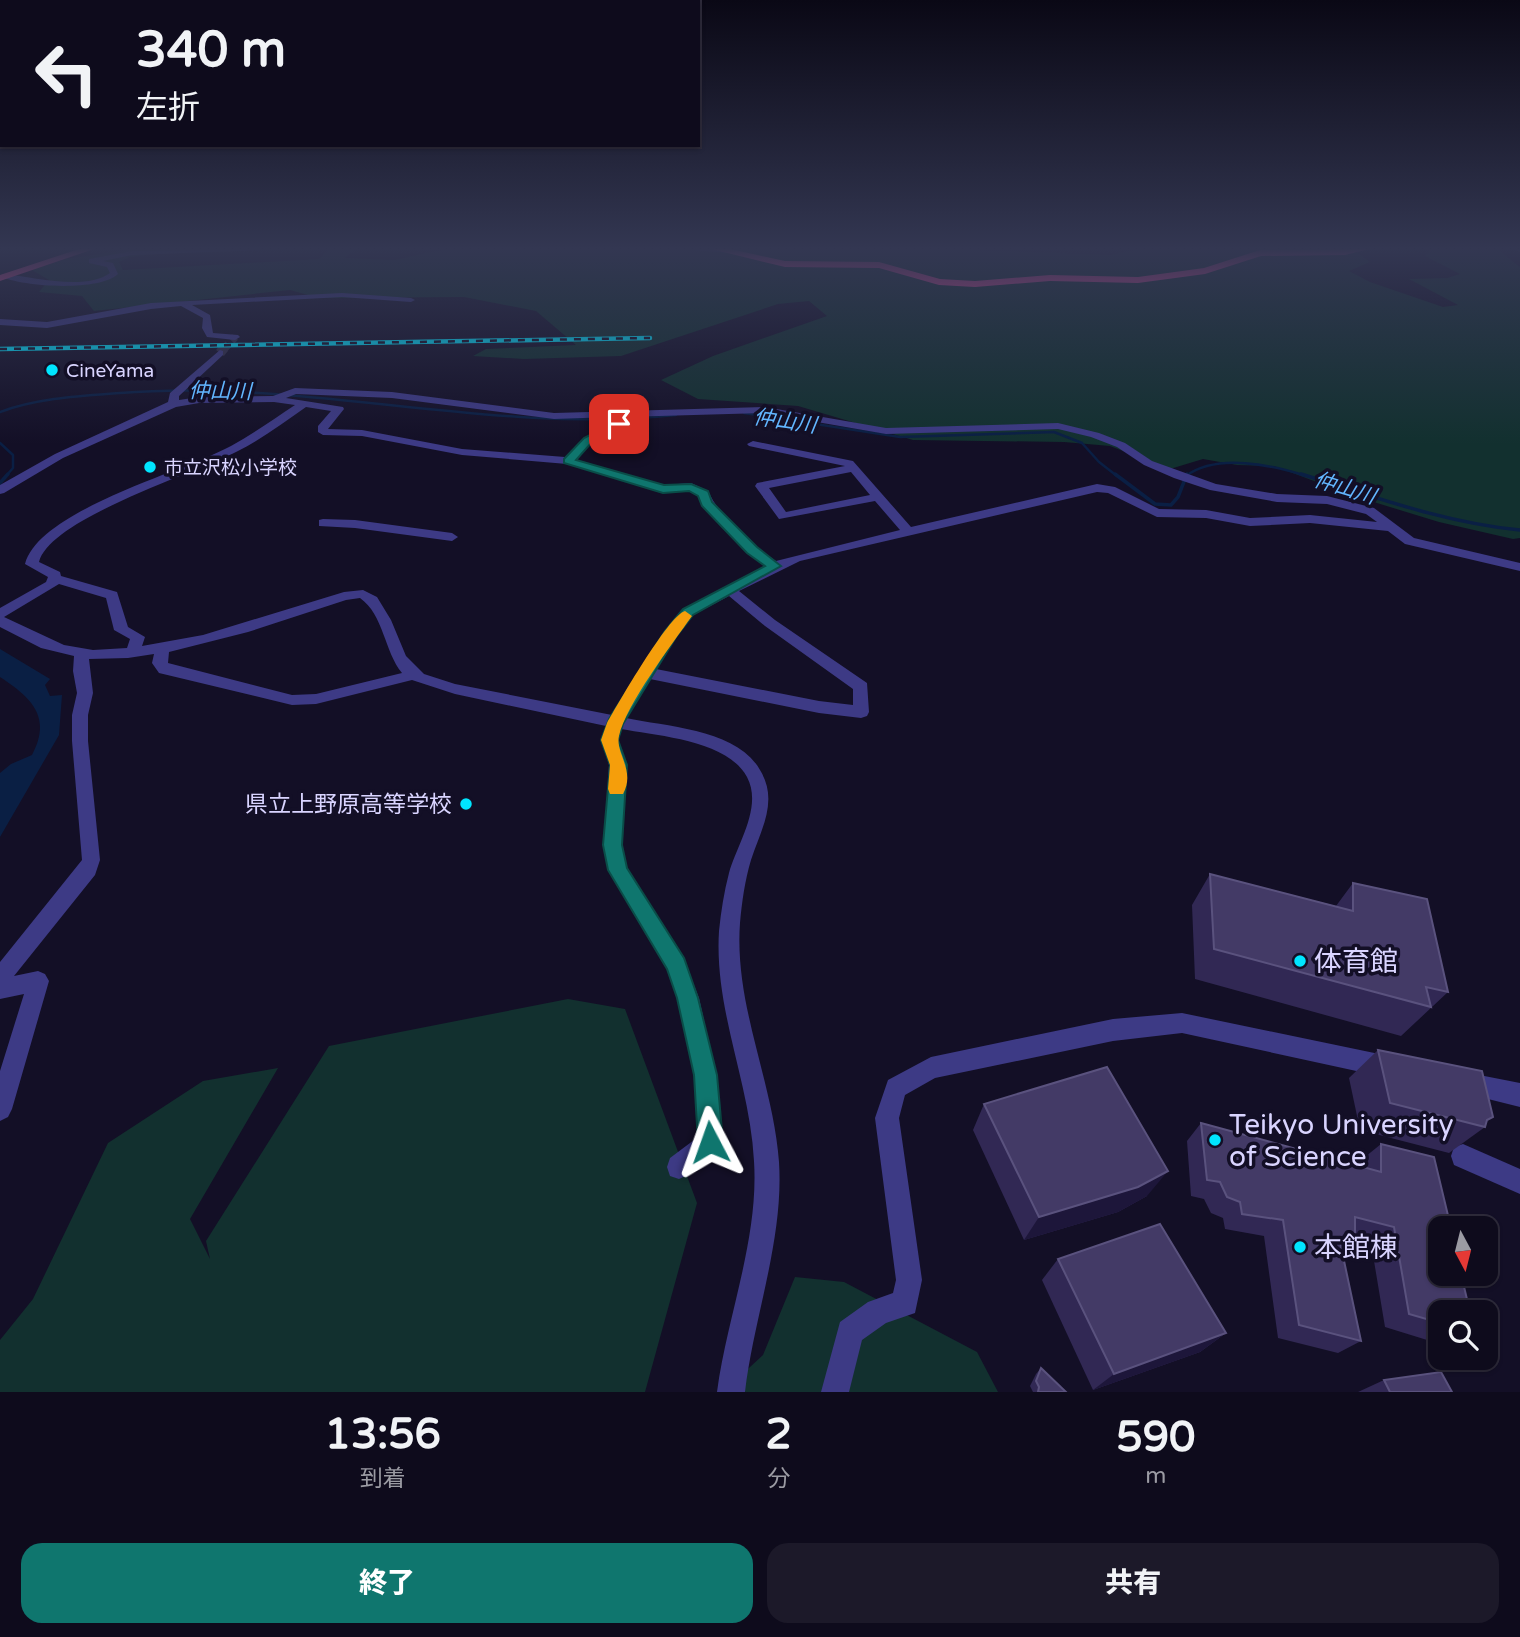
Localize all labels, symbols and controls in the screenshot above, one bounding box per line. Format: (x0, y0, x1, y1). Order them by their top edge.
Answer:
text: 340 m (136, 21, 286, 80)
icon: left (21, 28, 112, 119)
text: 左折 (136, 89, 200, 127)
place label: CineYama (66, 360, 154, 382)
marker: CineYama (44, 362, 60, 378)
water label: 仲山川 (188, 378, 254, 405)
pin (589, 394, 649, 454)
icon: arrive (600, 405, 638, 443)
water label: 仲山川 (752, 405, 820, 439)
place label: 市立沢松小学校 (164, 457, 297, 479)
marker: 市立沢松小学校 (142, 459, 158, 475)
water label: 仲山川 (1311, 467, 1381, 510)
place label: 県立上野原高等学校 (245, 791, 452, 819)
marker: 県立上野原高等学校 (458, 796, 474, 812)
place label: 体育館 (1314, 945, 1398, 979)
marker: 体育館 (1292, 953, 1308, 969)
position arrow (673, 1105, 747, 1179)
place label: Teikyo University of Science (1229, 1108, 1453, 1174)
marker: Teikyo University of Science (1207, 1132, 1223, 1148)
north arrow (1428, 1216, 1498, 1286)
map controls (1428, 1216, 1498, 1370)
place label: 本館棟 (1314, 1231, 1398, 1265)
marker: 本館棟 (1292, 1239, 1308, 1255)
button: search (1428, 1300, 1498, 1370)
text: 13:56 (325, 1409, 441, 1460)
text: 2 (765, 1409, 792, 1460)
text: 590 (1116, 1412, 1195, 1463)
text: m (1145, 1462, 1166, 1490)
text: 到着 (360, 1465, 406, 1493)
text: 分 (767, 1465, 790, 1493)
button: 終了 (21, 1543, 753, 1623)
button: 共有 (767, 1543, 1499, 1623)

